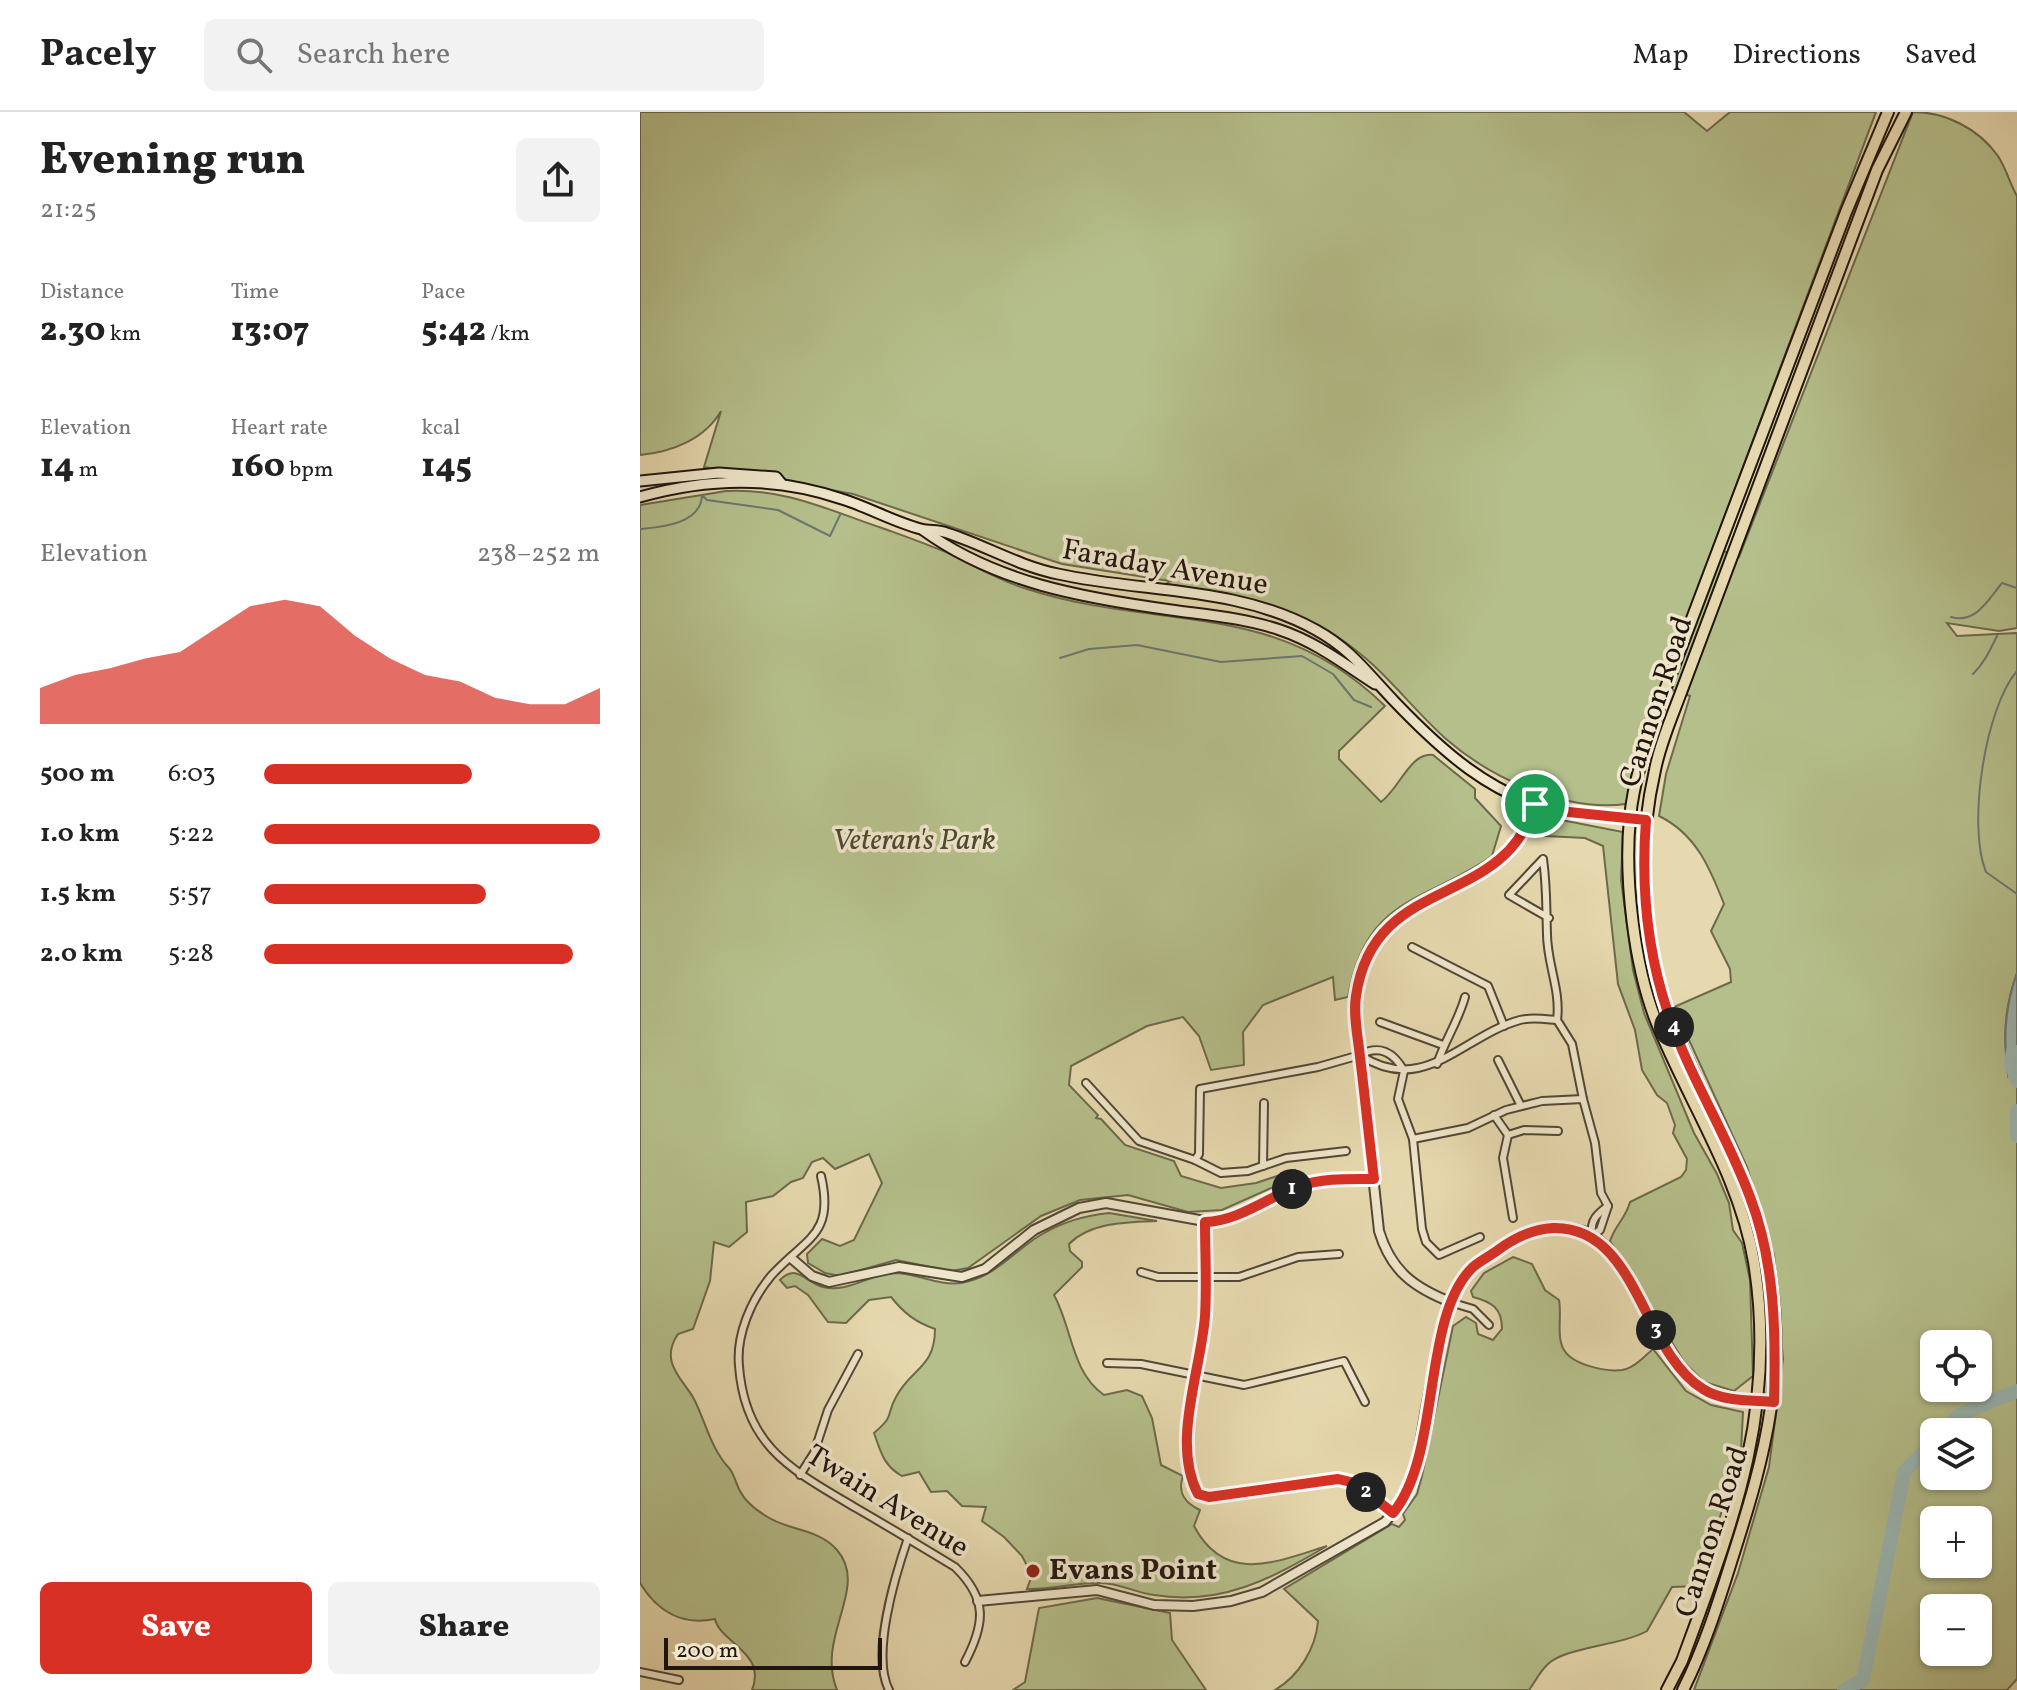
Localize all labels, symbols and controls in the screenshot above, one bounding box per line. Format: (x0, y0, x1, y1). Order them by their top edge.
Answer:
search box (204, 19, 764, 91)
text: Pacely (40, 29, 156, 82)
icon: search (232, 33, 276, 77)
text: Search here (296, 34, 450, 76)
text: Map (1633, 36, 1689, 75)
text: Directions (1733, 36, 1861, 75)
text: Saved (1905, 36, 1977, 75)
text: Evening run (40, 131, 306, 192)
button: share (516, 138, 600, 222)
text: 21:25 (40, 192, 97, 228)
text: Distance (40, 277, 124, 308)
text: Time (231, 277, 279, 308)
text: Pace (421, 277, 465, 308)
text: 2.30 (40, 308, 105, 355)
text: 13:07 (231, 308, 309, 355)
text: 5:42 (421, 308, 486, 355)
text: km (105, 319, 141, 350)
text: /km (486, 319, 530, 350)
text: Elevation (40, 413, 131, 444)
text: Heart rate (231, 413, 328, 444)
text: kcal (421, 413, 460, 444)
text: 14 (40, 444, 74, 491)
text: 160 (231, 444, 285, 491)
text: 145 (421, 444, 472, 491)
text: m (74, 455, 98, 486)
text: bpm (285, 455, 333, 486)
street label: Faraday Avenue (1059, 529, 1271, 607)
text: Elevation (40, 536, 148, 572)
text: 238–252 m (477, 536, 600, 572)
street label: Cannon Road (1610, 611, 1704, 793)
text: 500 m (40, 756, 115, 792)
text: 6:03 (168, 756, 216, 792)
pin (1501, 770, 1569, 838)
icon: arrive (1513, 782, 1557, 826)
text: 1.0 km (40, 816, 120, 852)
text: 5:22 (168, 816, 215, 852)
park label: Veteran's Park (832, 820, 996, 862)
text: 1.5 km (40, 876, 116, 912)
text: 5:57 (168, 876, 212, 912)
text: 2.0 km (40, 936, 123, 972)
text: 5:28 (168, 936, 214, 972)
pin: 4 (1654, 1007, 1694, 1047)
text: 4 (1667, 1011, 1681, 1042)
pin: 1 (1272, 1169, 1312, 1209)
text: 1 (1288, 1173, 1296, 1204)
pin: 3 (1636, 1310, 1676, 1350)
text: 3 (1650, 1314, 1662, 1345)
map controls (1920, 1330, 1992, 1666)
button: locate (1920, 1330, 1992, 1402)
button: layers (1920, 1418, 1992, 1490)
street label: Twain Avenue (797, 1435, 977, 1569)
street label: Cannon Road (1666, 1441, 1760, 1623)
pin: 2 (1346, 1472, 1386, 1512)
text: 2 (1360, 1476, 1372, 1507)
button: + (1920, 1506, 1992, 1578)
place label: Evans Point (1049, 1550, 1217, 1592)
marker: Evans Point (1024, 1562, 1042, 1580)
button: Save (40, 1582, 312, 1674)
button: Share (328, 1582, 600, 1674)
button: − (1920, 1594, 1992, 1666)
scale bar (664, 1634, 882, 1670)
text: 200 m (676, 1636, 738, 1667)

